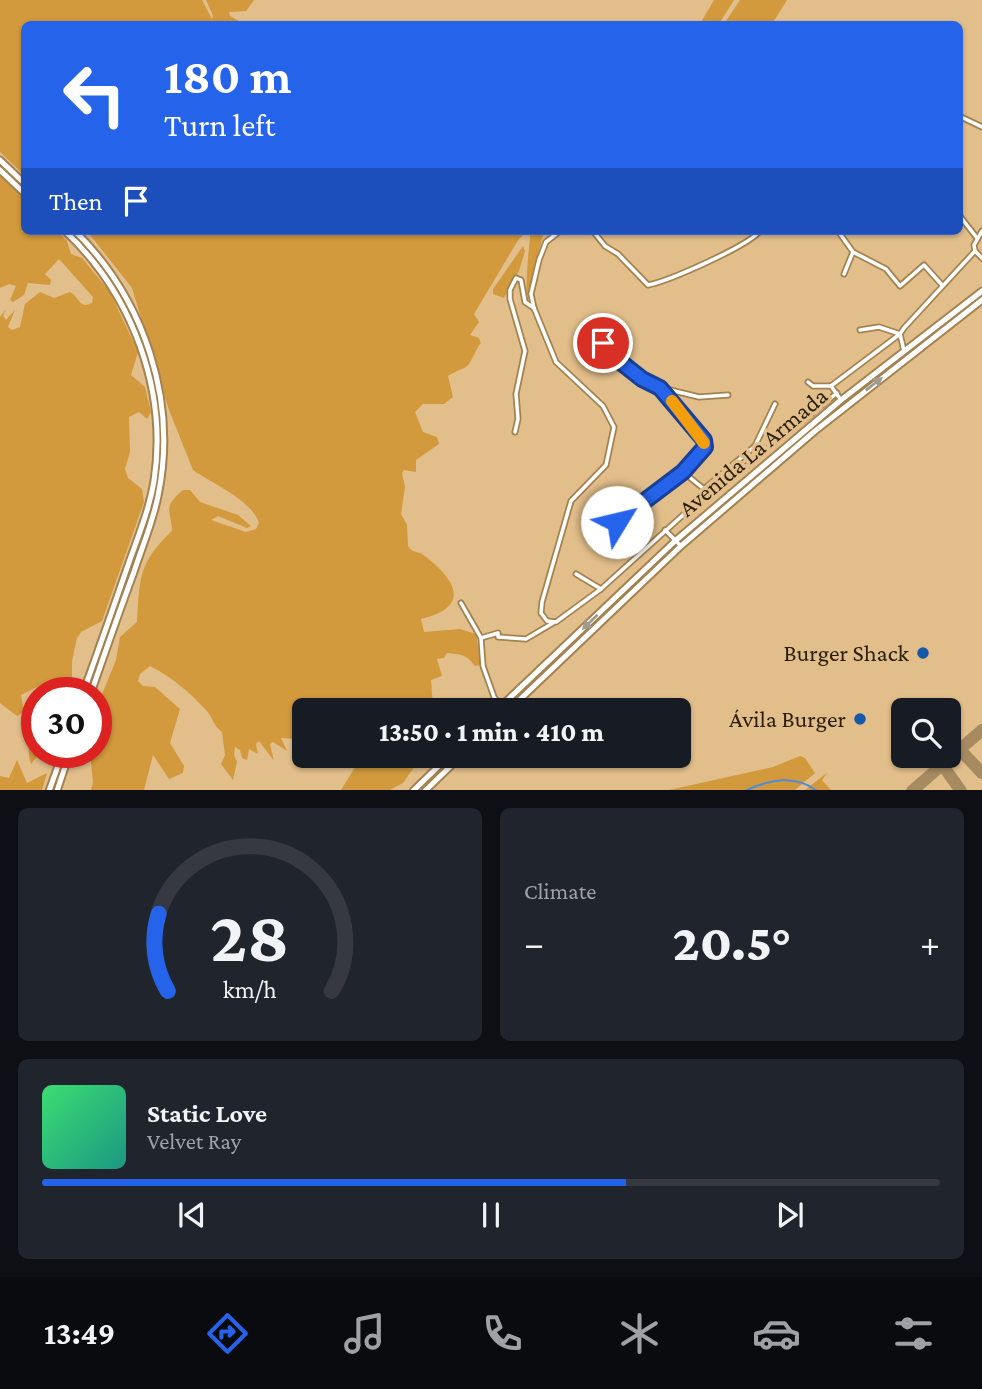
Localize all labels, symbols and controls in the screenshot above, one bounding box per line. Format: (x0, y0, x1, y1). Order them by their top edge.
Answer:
icon: left (49, 49, 140, 140)
text: 180 m (164, 49, 292, 104)
text: Turn left (164, 107, 275, 143)
icon: arrive (117, 182, 155, 220)
text: Then (49, 187, 103, 216)
pin (573, 313, 633, 373)
icon: arrive (584, 324, 622, 362)
one-way arrow (865, 377, 883, 392)
street label: Avenida La Armada (673, 382, 833, 522)
position arrow (580, 485, 654, 559)
one-way arrow (582, 613, 599, 630)
place label: Burger Shack (783, 639, 910, 666)
marker: Burger Shack (915, 645, 931, 661)
speed limit sign: 30 (21, 677, 112, 768)
map controls (891, 698, 961, 768)
button: search (891, 698, 961, 768)
place label: Ávila Burger (729, 705, 846, 732)
marker: Ávila Burger (852, 711, 868, 727)
text: 13:50 · 1 min · 410 m (379, 718, 604, 747)
text: Climate (524, 878, 596, 904)
text: 28 (210, 896, 290, 977)
text: 20.5° (672, 913, 792, 971)
text: − (524, 922, 544, 964)
text: + (920, 922, 940, 964)
text: km/h (223, 975, 277, 1002)
text: Static Love (147, 1099, 267, 1128)
text: Velvet Ray (147, 1128, 241, 1154)
icon: previous (173, 1196, 211, 1234)
icon: pause (472, 1196, 510, 1234)
icon: next (771, 1196, 809, 1234)
icon: directions (203, 1309, 252, 1358)
icon: music (340, 1309, 389, 1358)
icon: phone (478, 1309, 527, 1358)
icon: climate (615, 1309, 664, 1358)
icon: car (752, 1309, 801, 1358)
icon: filters (889, 1309, 938, 1358)
text: 13:49 (44, 1315, 115, 1351)

